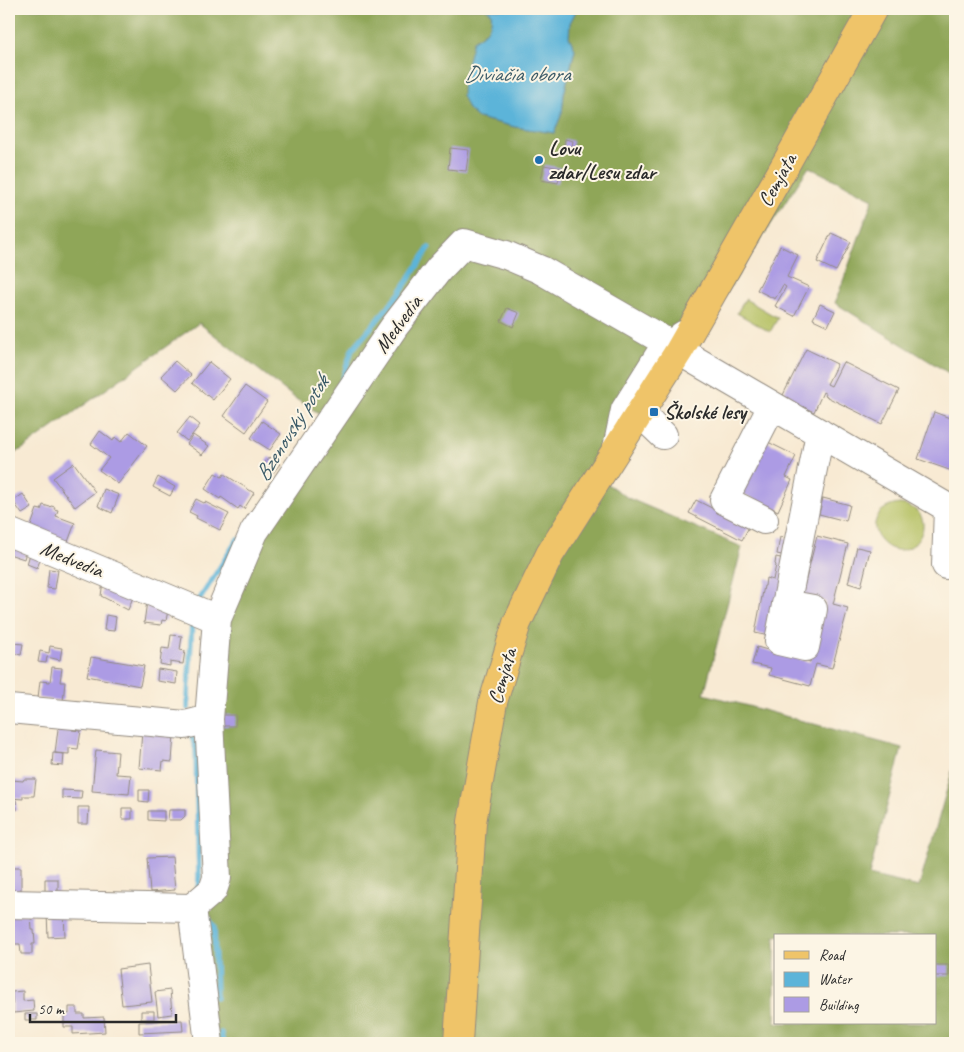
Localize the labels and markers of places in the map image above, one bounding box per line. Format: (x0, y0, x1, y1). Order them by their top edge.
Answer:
place label: Lovu zdar/Lesu zdar (549, 135, 658, 185)
marker: Lovu zdar/Lesu zdar (533, 154, 545, 166)
place label: Školské lesy (664, 399, 749, 425)
marker: Školské lesy (648, 406, 660, 418)

